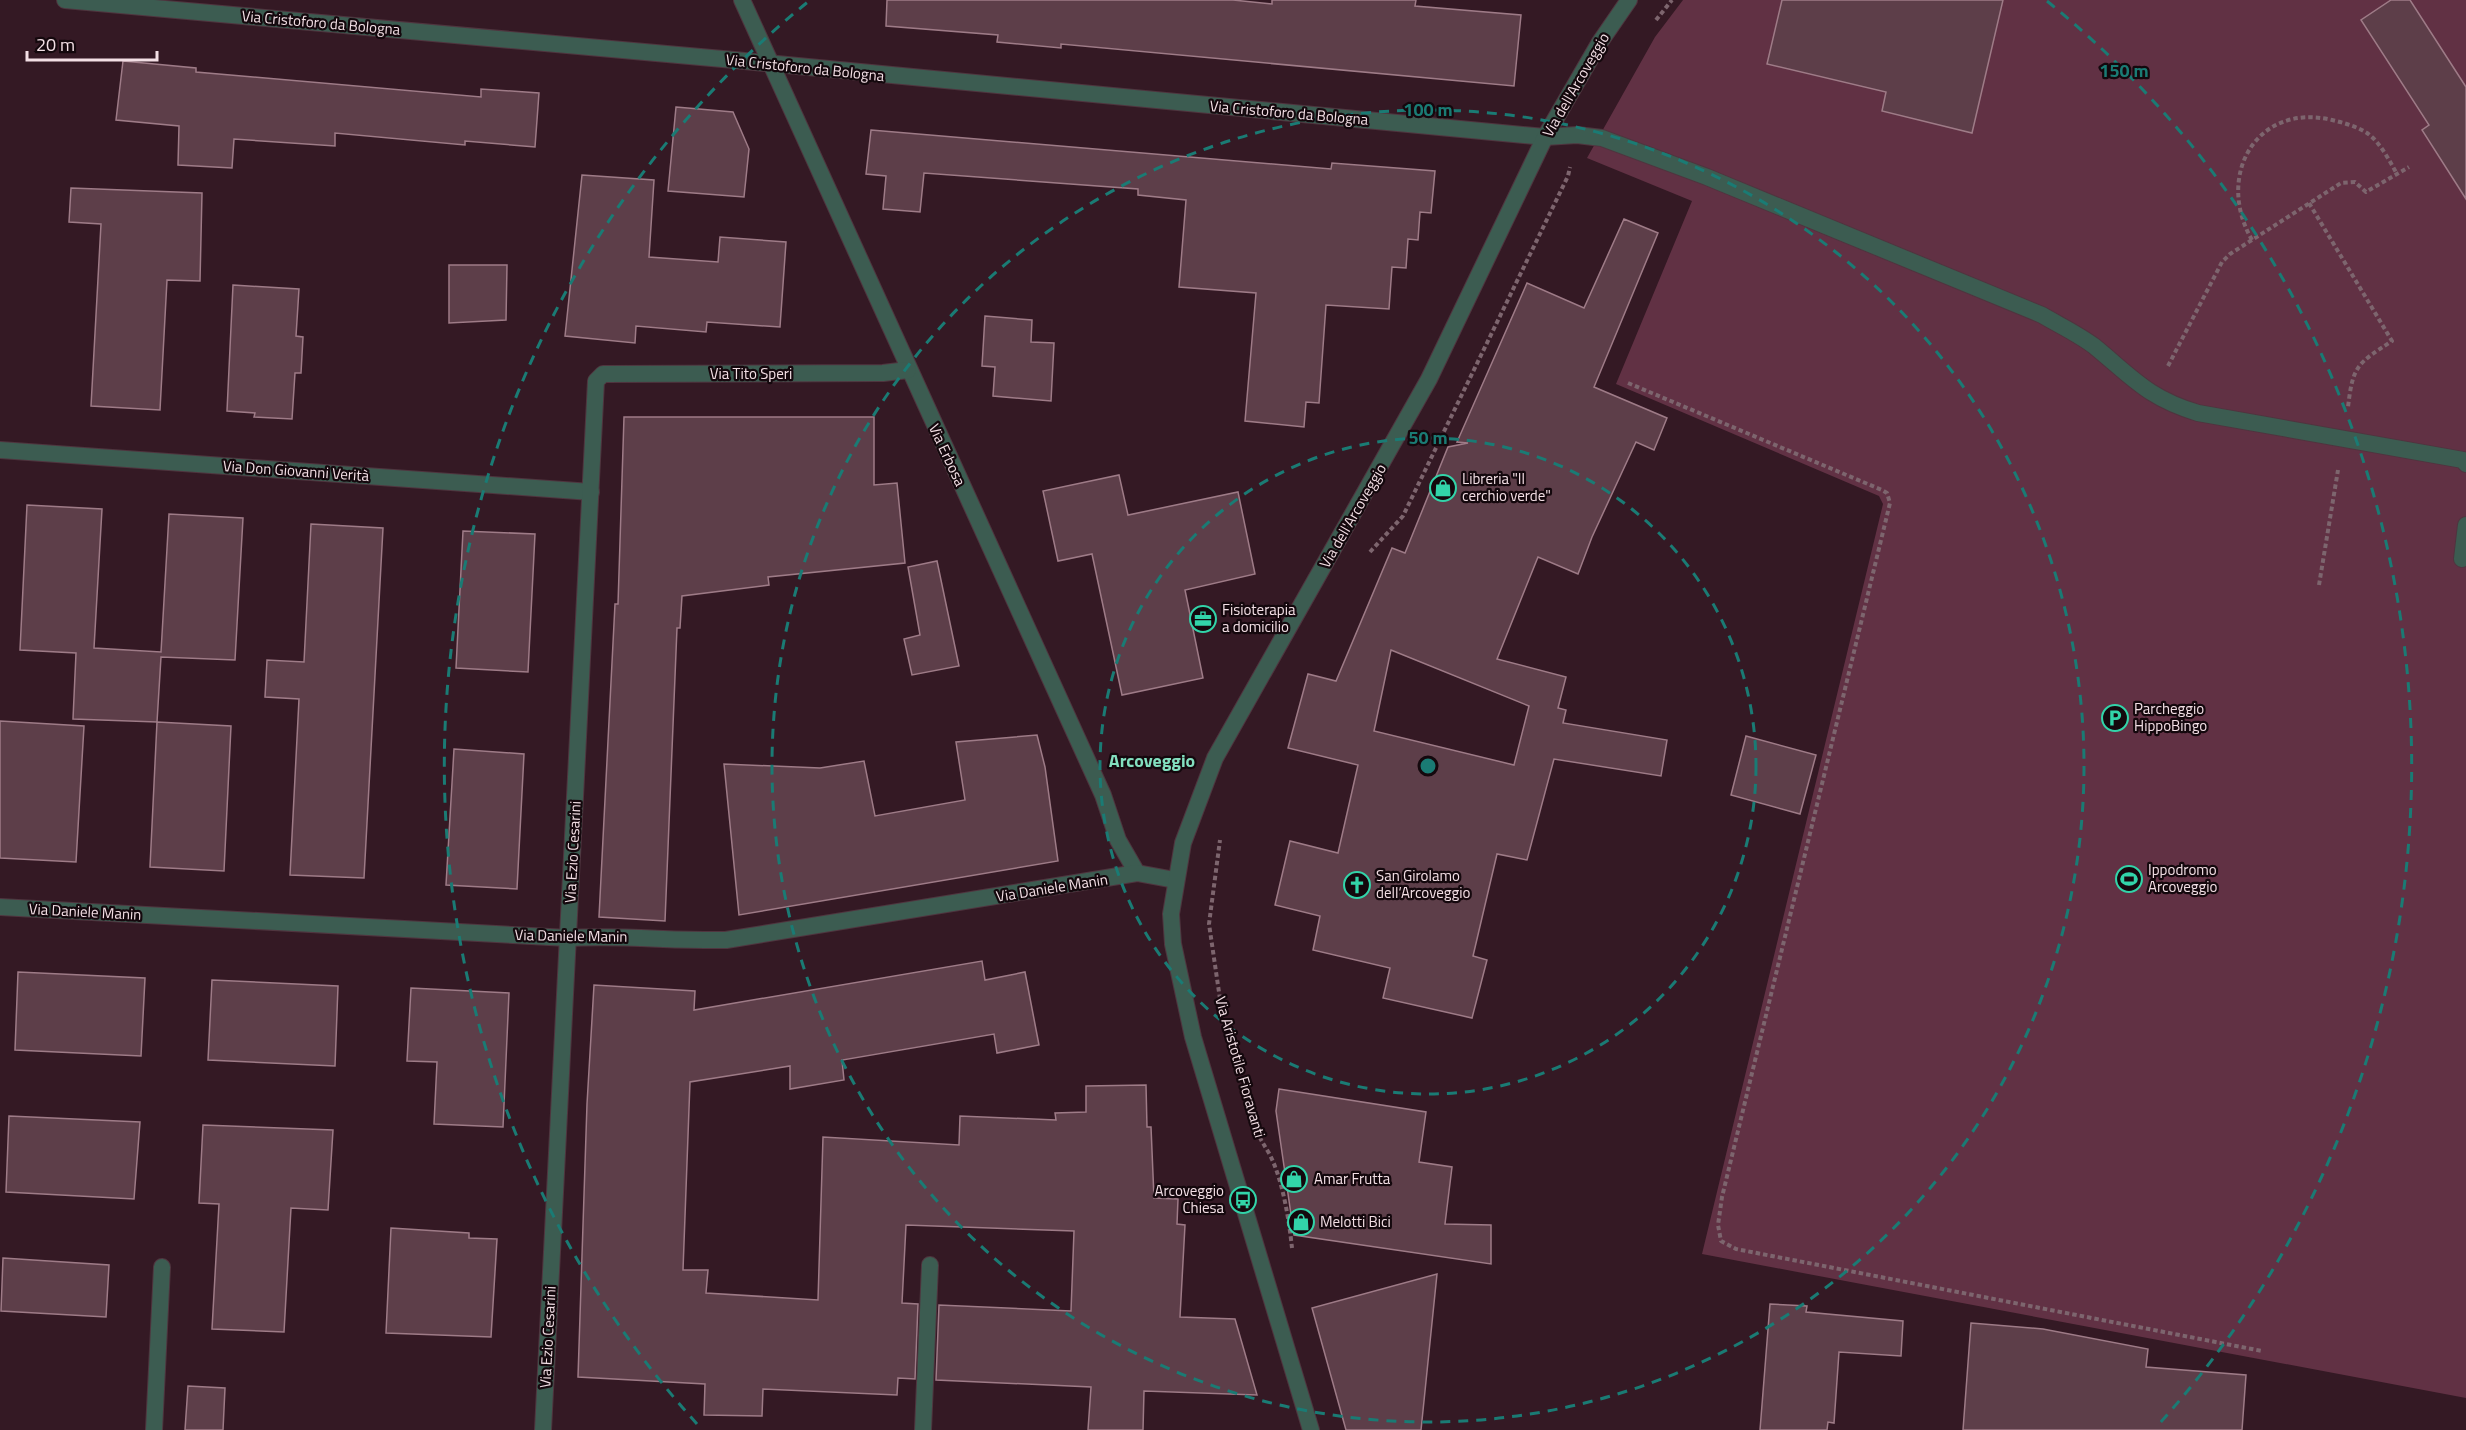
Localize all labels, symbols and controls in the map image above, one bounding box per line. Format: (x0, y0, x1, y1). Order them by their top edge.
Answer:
street label: Via Cristoforo da Bologna (241, 4, 402, 41)
scale bar (27, 24, 158, 62)
street label: Via dell'Arcoveggio (1536, 28, 1615, 141)
text: 20 m (36, 31, 75, 58)
street label: Via Cristoforo da Bologna (725, 48, 886, 87)
text: 150 m (2099, 57, 2149, 84)
street label: Via Cristoforo da Bologna (1209, 94, 1370, 131)
text: 100 m (1403, 96, 1453, 123)
street label: Via Tito Speri (710, 362, 792, 385)
street label: Via Erbosa (923, 420, 972, 490)
text: 50 m (1408, 424, 1448, 451)
street label: Via Don Giovanni Verità (222, 454, 370, 487)
street label: Via dell'Arcoveggio (1313, 459, 1392, 572)
place label: Libreria "Il cerchio verde" (1462, 467, 1551, 507)
shop icon: Libreria "Il cerchio verde" (1428, 473, 1458, 503)
place label: Fisioterapia a domicilio (1222, 598, 1296, 638)
office icon: Fisioterapia a domicilio (1188, 604, 1218, 634)
place label: Parcheggio HippoBingo (2134, 697, 2207, 737)
parking icon: Parcheggio HippoBingo (2100, 703, 2130, 733)
district label: Arcoveggio (1109, 747, 1195, 774)
centre of rings (1418, 756, 1438, 776)
street label: Via Ezio Cesarini (558, 800, 587, 904)
place label: Ippodromo Arcoveggio (2148, 858, 2218, 898)
place label: San Girolamo dell’Arcoveggio (1376, 864, 1471, 904)
sports icon: Ippodromo Arcoveggio (2114, 864, 2144, 894)
street label: Via Daniele Manin (994, 867, 1109, 908)
church icon: San Girolamo dell’Arcoveggio (1342, 870, 1372, 900)
street label: Via Daniele Manin (28, 897, 142, 926)
street label: Via Daniele Manin (514, 923, 628, 948)
street label: Via Aristotile Fioravanti (1209, 993, 1272, 1140)
shop icon: Amar Frutta (1279, 1164, 1309, 1194)
place label: Amar Frutta (1314, 1167, 1391, 1190)
place label: Arcoveggio Chiesa (1155, 1179, 1224, 1219)
bus stop icon: Arcoveggio Chiesa (1228, 1185, 1258, 1215)
shop icon: Melotti Bici (1286, 1207, 1316, 1237)
place label: Melotti Bici (1320, 1210, 1391, 1233)
street label: Via Ezio Cesarini (533, 1285, 562, 1389)

